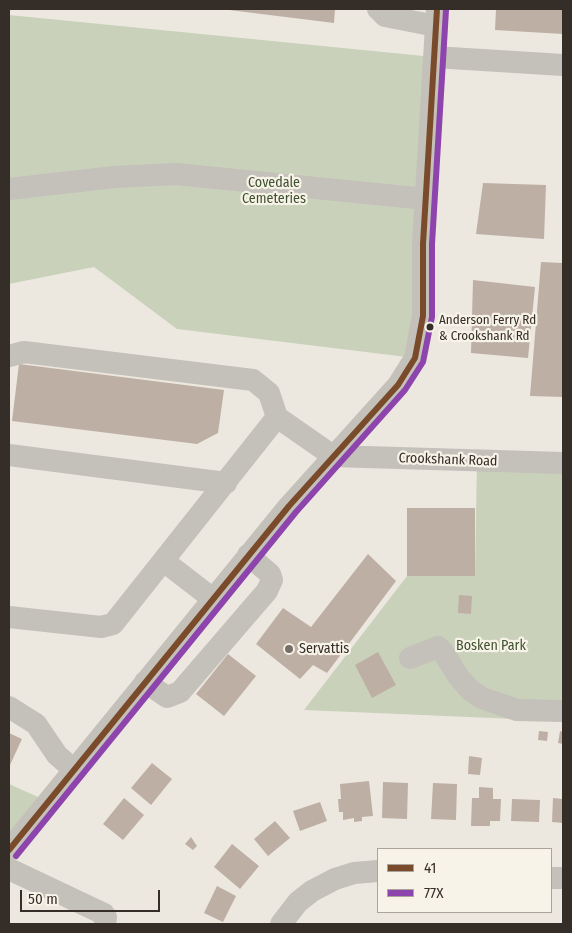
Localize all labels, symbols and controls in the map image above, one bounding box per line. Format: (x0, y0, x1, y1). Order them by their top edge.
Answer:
park label: Covedale Cemeteries (242, 175, 306, 208)
place label: Anderson Ferry Rd & Crookshank Rd (439, 312, 536, 343)
marker: Anderson Ferry Rd & Crookshank Rd (425, 322, 435, 332)
street label: Crookshank Road (398, 450, 498, 470)
park label: Bosken Park (456, 638, 526, 654)
place label: Servattis (299, 641, 349, 657)
marker: Servattis (283, 643, 295, 655)
legend (377, 848, 552, 913)
text: 41 (424, 859, 436, 877)
scale bar (22, 880, 162, 912)
text: 77X (424, 884, 444, 902)
text: 50 m (28, 890, 58, 908)

